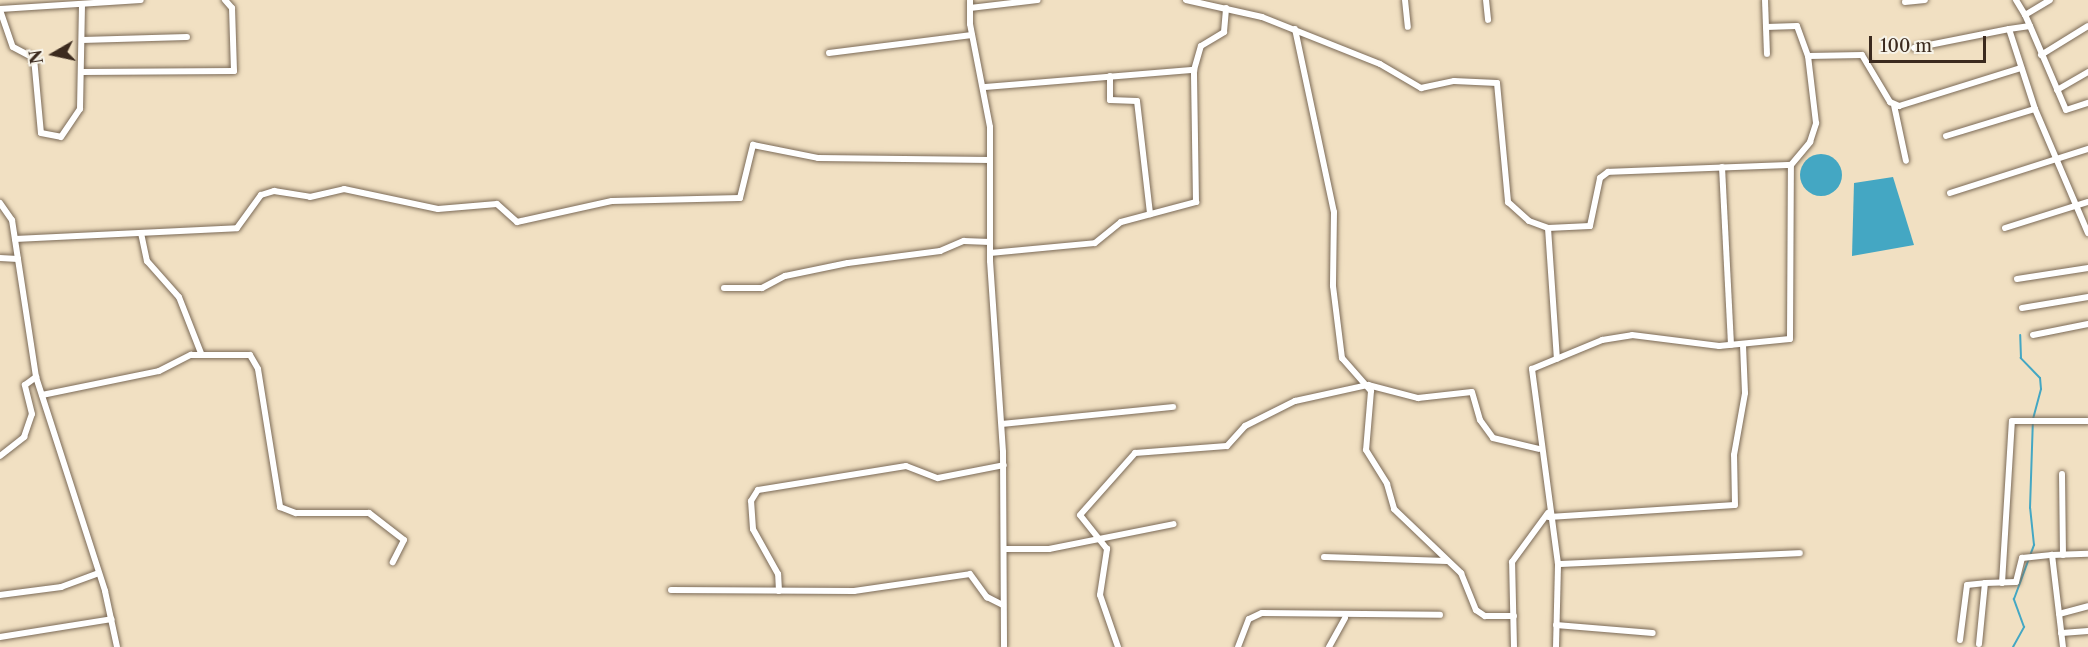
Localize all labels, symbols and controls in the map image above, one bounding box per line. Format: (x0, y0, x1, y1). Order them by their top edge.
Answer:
north arrow (24, 24, 84, 84)
scale bar (1872, 24, 1989, 62)
text: 100 m (1880, 35, 1932, 57)
text: N (25, 48, 47, 65)

